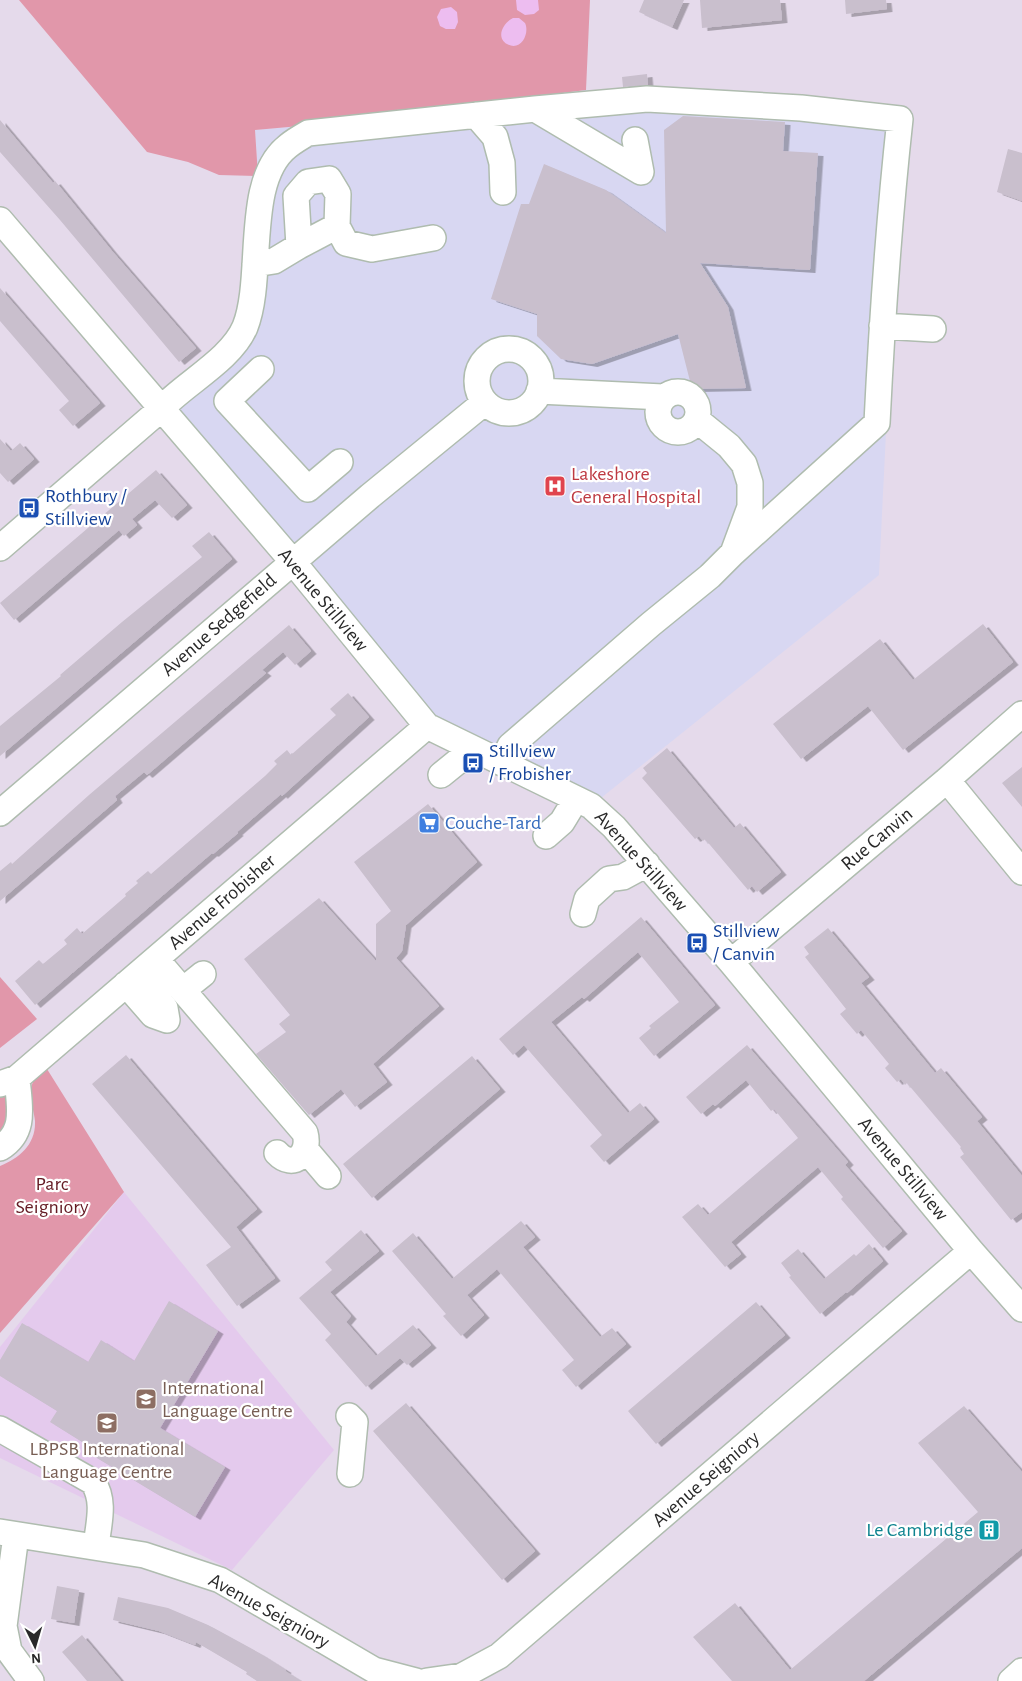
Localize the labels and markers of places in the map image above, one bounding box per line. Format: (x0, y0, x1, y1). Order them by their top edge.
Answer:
place label: Lakeshore General Hospital (571, 464, 701, 507)
hospital icon: Lakeshore General Hospital (543, 474, 567, 498)
place label: Rothbury / Stillview (45, 486, 127, 529)
bus stop icon: Rothbury / Stillview (17, 496, 41, 520)
place label: Stillview / Frobisher (489, 741, 571, 784)
bus stop icon: Stillview / Frobisher (461, 751, 485, 775)
supermarket icon: Couche-Tard (417, 811, 441, 835)
place label: Couche-Tard (445, 813, 541, 833)
place label: Stillview / Canvin (713, 921, 780, 964)
bus stop icon: Stillview / Canvin (685, 931, 709, 955)
place label: International Language Centre (162, 1378, 293, 1421)
school or university icon: International Language Centre (134, 1387, 158, 1411)
school or university icon: LBPSB International Language Centre (95, 1411, 119, 1435)
place label: LBPSB International Language Centre (29, 1439, 185, 1482)
building icon: Le Cambridge (977, 1518, 1001, 1542)
place label: Le Cambridge (866, 1520, 973, 1540)

